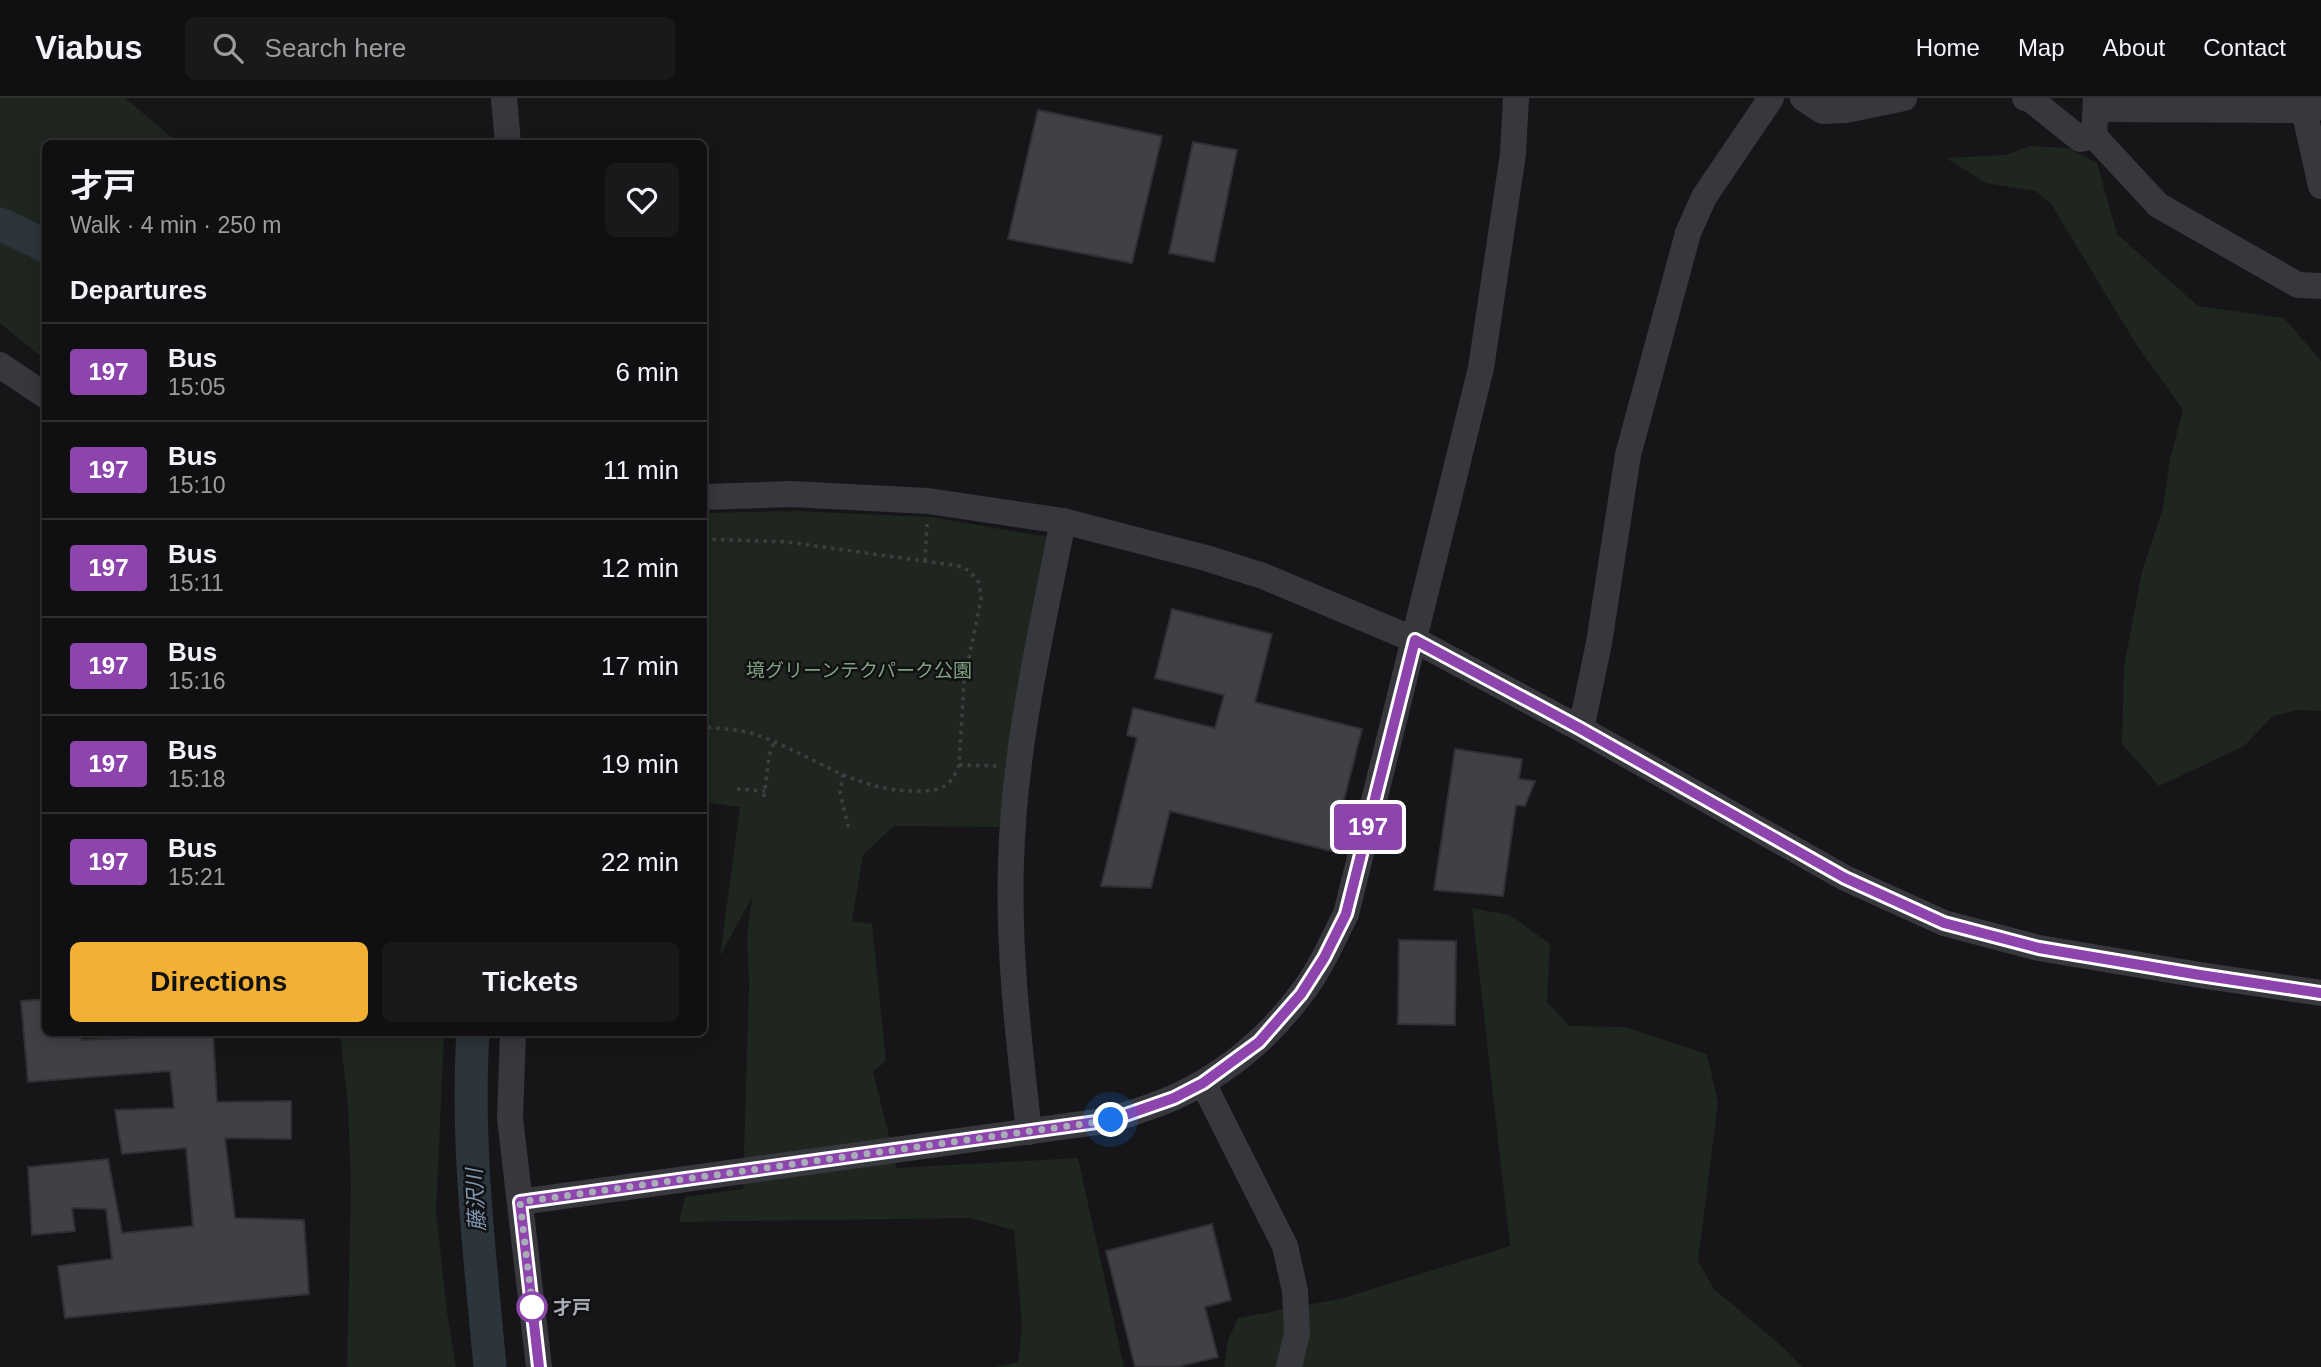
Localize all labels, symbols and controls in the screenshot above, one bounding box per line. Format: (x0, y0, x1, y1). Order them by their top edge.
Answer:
search box (185, 17, 675, 80)
text: Viabus (35, 29, 143, 66)
icon: search (209, 29, 247, 67)
text: Search here (265, 33, 406, 63)
text: Home (1916, 34, 1980, 61)
text: Map (2018, 34, 2065, 61)
text: About (2103, 34, 2165, 61)
text: Contact (2203, 34, 2286, 61)
button: heart (605, 163, 679, 237)
text: 才戸 (70, 167, 136, 204)
text: Walk · 4 min · 250 m (70, 212, 281, 238)
text: Departures (70, 275, 207, 305)
text: Bus (168, 343, 217, 373)
text: 6 min (615, 357, 679, 387)
text: 197 (88, 358, 129, 385)
text: 15:05 (168, 374, 226, 400)
text: Bus (168, 441, 217, 471)
text: 11 min (603, 455, 679, 485)
text: 197 (88, 456, 129, 483)
text: 15:10 (168, 472, 226, 498)
text: Bus (168, 539, 217, 569)
text: 12 min (601, 553, 679, 583)
text: 197 (88, 554, 129, 581)
text: 15:11 (168, 570, 224, 596)
text: Bus (168, 637, 217, 667)
text: 17 min (601, 651, 679, 681)
text: 197 (88, 652, 129, 679)
park label: 境グリーンテクパーク公園 (746, 660, 972, 681)
text: 15:16 (168, 668, 226, 694)
text: Bus (168, 735, 217, 765)
text: 19 min (601, 749, 679, 779)
text: 197 (88, 750, 129, 777)
text: 15:18 (168, 766, 226, 792)
line badge: 197 (1328, 804, 1408, 850)
text: 197 (1348, 813, 1388, 840)
text: Bus (168, 833, 217, 863)
text: 22 min (601, 847, 679, 877)
text: 197 (88, 848, 129, 875)
text: 15:21 (168, 864, 226, 890)
button: Directions (70, 942, 368, 1022)
button: Tickets (382, 942, 679, 1022)
your location (1093, 1102, 1128, 1137)
water label: 藤沢川 (462, 1166, 489, 1232)
marker: 才戸 (517, 1292, 547, 1322)
place label: 才戸 (553, 1297, 591, 1318)

